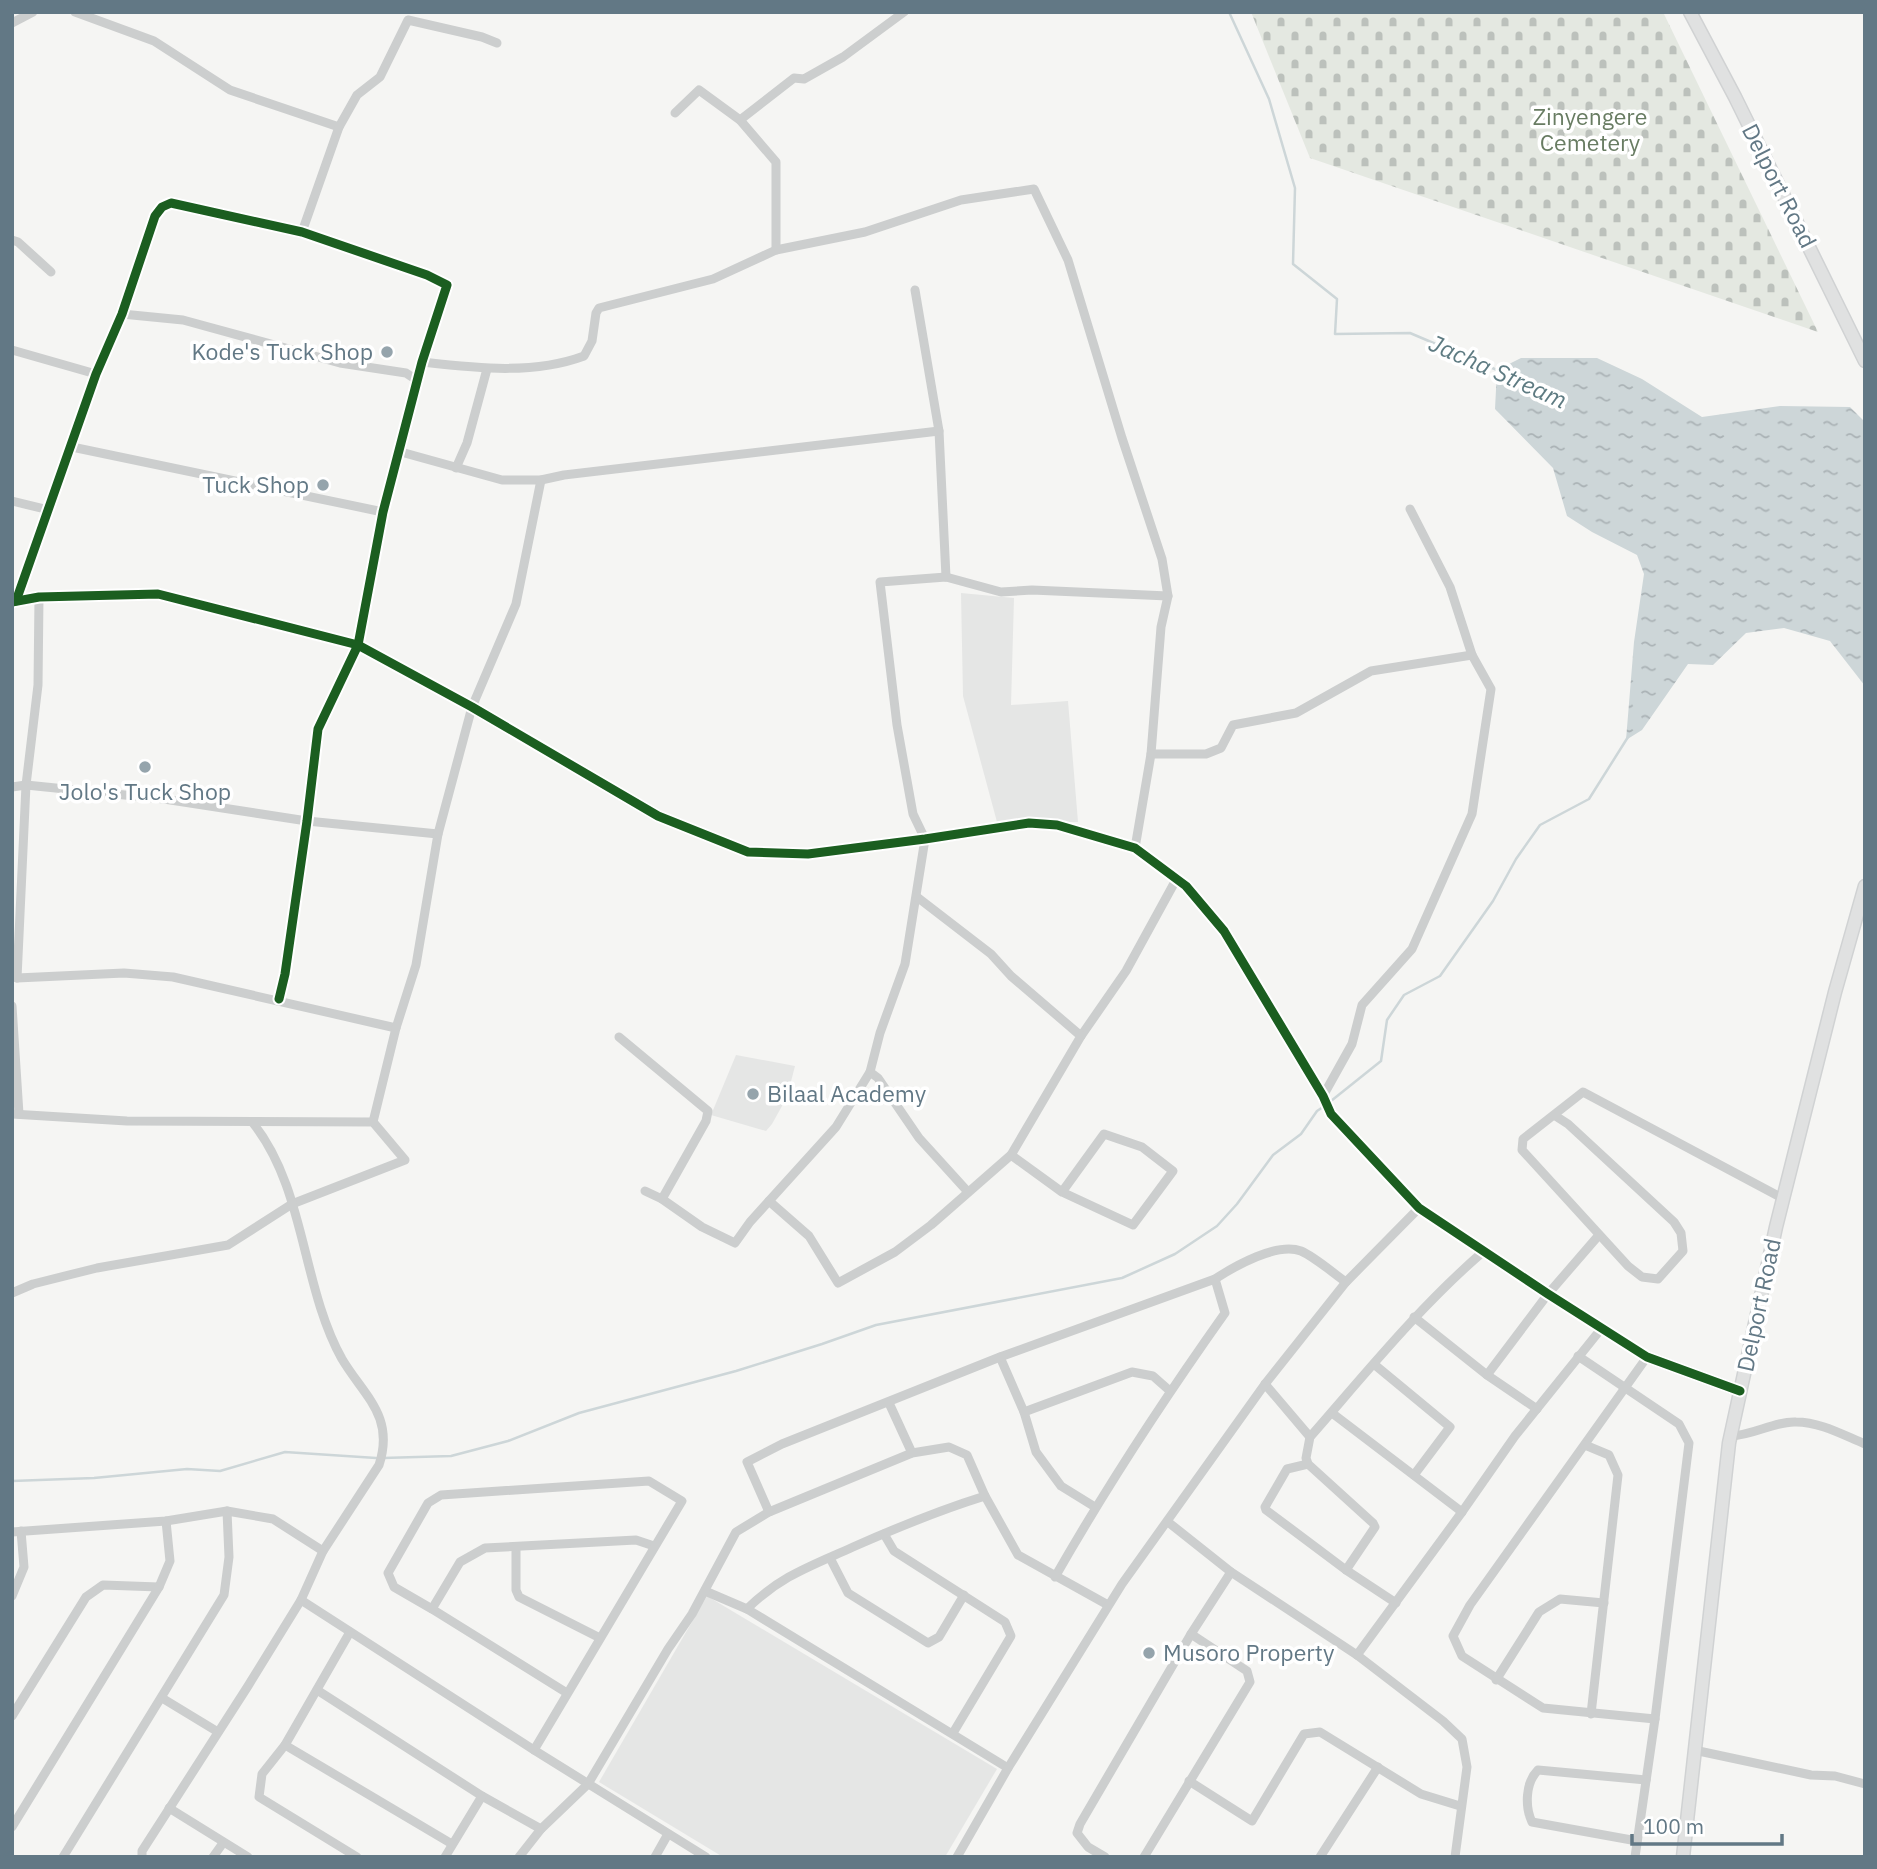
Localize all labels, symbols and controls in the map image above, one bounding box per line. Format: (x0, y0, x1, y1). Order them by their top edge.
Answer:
park label: Zinyengere Cemetery (1533, 101, 1647, 157)
street label: Delport Road (1736, 118, 1824, 253)
water label: Jacha Stream (1424, 326, 1572, 416)
place label: Kode's Tuck Shop (192, 336, 373, 366)
marker: Kode's Tuck Shop (379, 344, 395, 360)
place label: Tuck Shop (202, 469, 309, 499)
marker: Tuck Shop (315, 477, 331, 493)
marker: Jolo's Tuck Shop (137, 759, 153, 775)
place label: Jolo's Tuck Shop (59, 776, 231, 806)
place label: Bilaal Academy (767, 1078, 927, 1108)
marker: Bilaal Academy (745, 1086, 761, 1102)
street label: Delport Road (1729, 1235, 1787, 1374)
place label: Musoro Property (1163, 1637, 1335, 1667)
marker: Musoro Property (1141, 1645, 1157, 1661)
scale bar (1632, 1802, 1783, 1846)
text: 100 m (1643, 1812, 1704, 1840)

